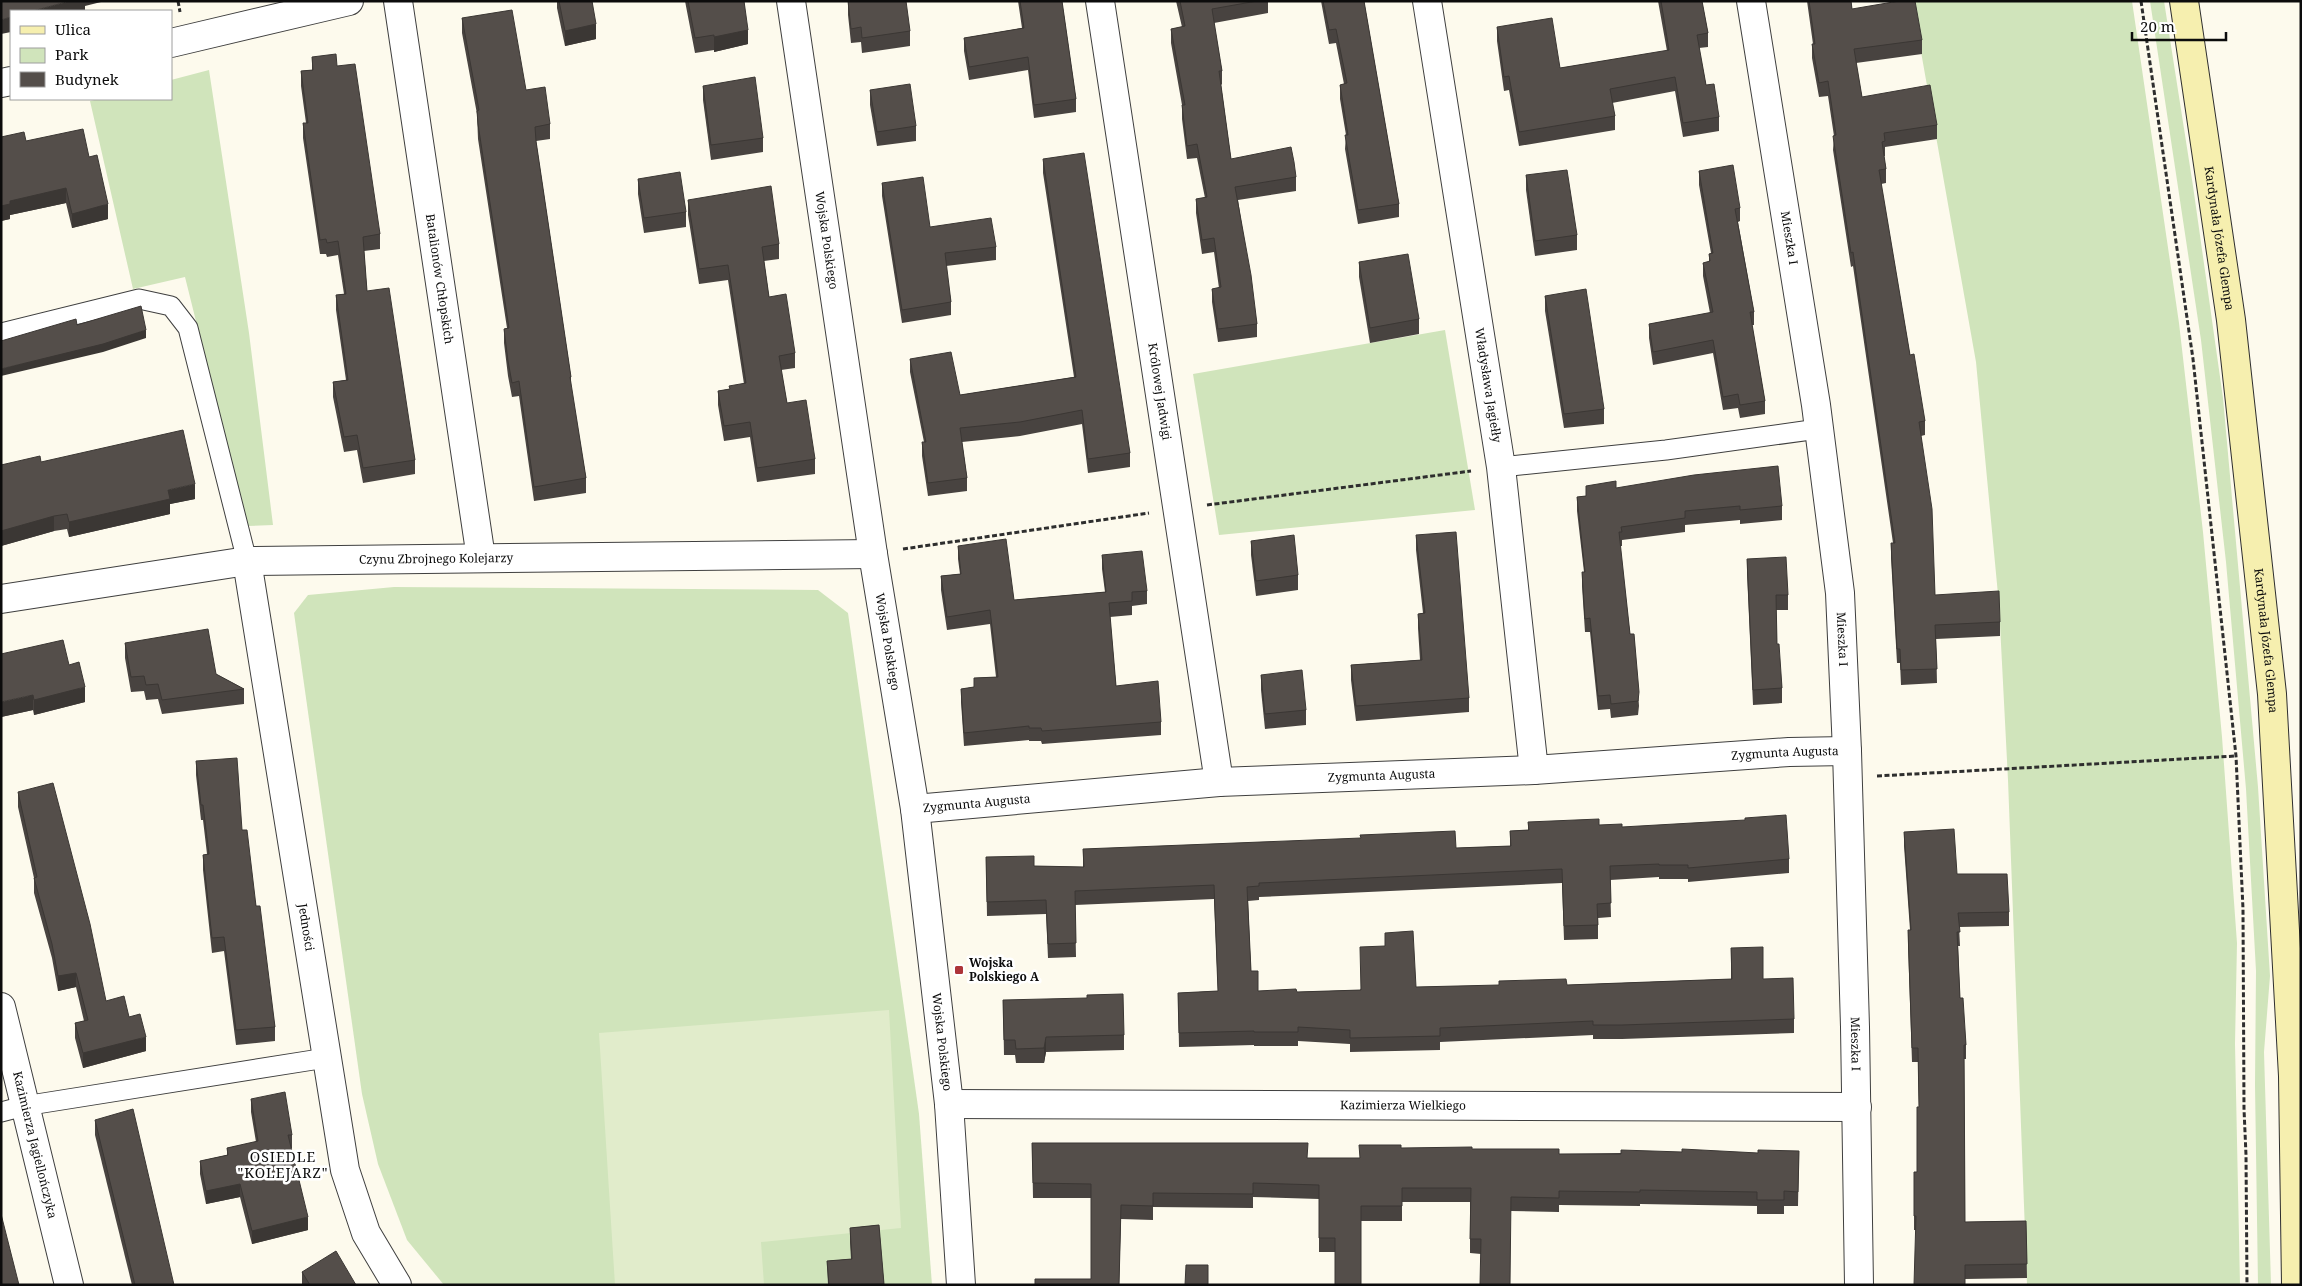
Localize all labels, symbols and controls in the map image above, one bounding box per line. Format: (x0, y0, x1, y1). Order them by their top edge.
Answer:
legend (10, 10, 172, 100)
scale bar (2132, 10, 2226, 42)
text: 20 m (2140, 16, 2175, 36)
text: Ulica (55, 19, 91, 39)
text: Park (55, 44, 89, 64)
text: Budynek (55, 69, 119, 89)
street label: Kardynała Józefa Glempa (2200, 165, 2239, 312)
street label: Wojska Polskiego (811, 190, 843, 290)
street label: Mieszka I (1777, 210, 1802, 266)
street label: Batalionów Chłopskich (422, 213, 458, 345)
street label: Władysława Jagiełły (1471, 326, 1506, 444)
street label: Królowej Jadwigi (1144, 342, 1176, 441)
street label: Czynu Zbrojnego Kolejarzy (359, 549, 514, 568)
street label: Kardynała Józefa Glempa (2250, 567, 2282, 714)
street label: Wojska Polskiego (872, 592, 904, 692)
street label: Mieszka I (1833, 612, 1852, 667)
street label: Zygmunta Augusta (1731, 742, 1839, 764)
street label: Zygmunta Augusta (1328, 765, 1436, 786)
street label: Zygmunta Augusta (922, 790, 1031, 816)
street label: Jedności (294, 901, 319, 952)
place label: Wojska Polskiego A (969, 954, 1040, 985)
marker: Wojska Polskiego A (953, 964, 965, 976)
street label: Wojska Polskiego (928, 992, 956, 1092)
street label: Mieszka I (1847, 1017, 1865, 1071)
street label: Kazimierza Jagiellończyka (9, 1069, 61, 1220)
street label: Kazimierza Wielkiego (1340, 1096, 1466, 1114)
district label: OSIEDLE "KOLEJARZ" (237, 1147, 329, 1182)

